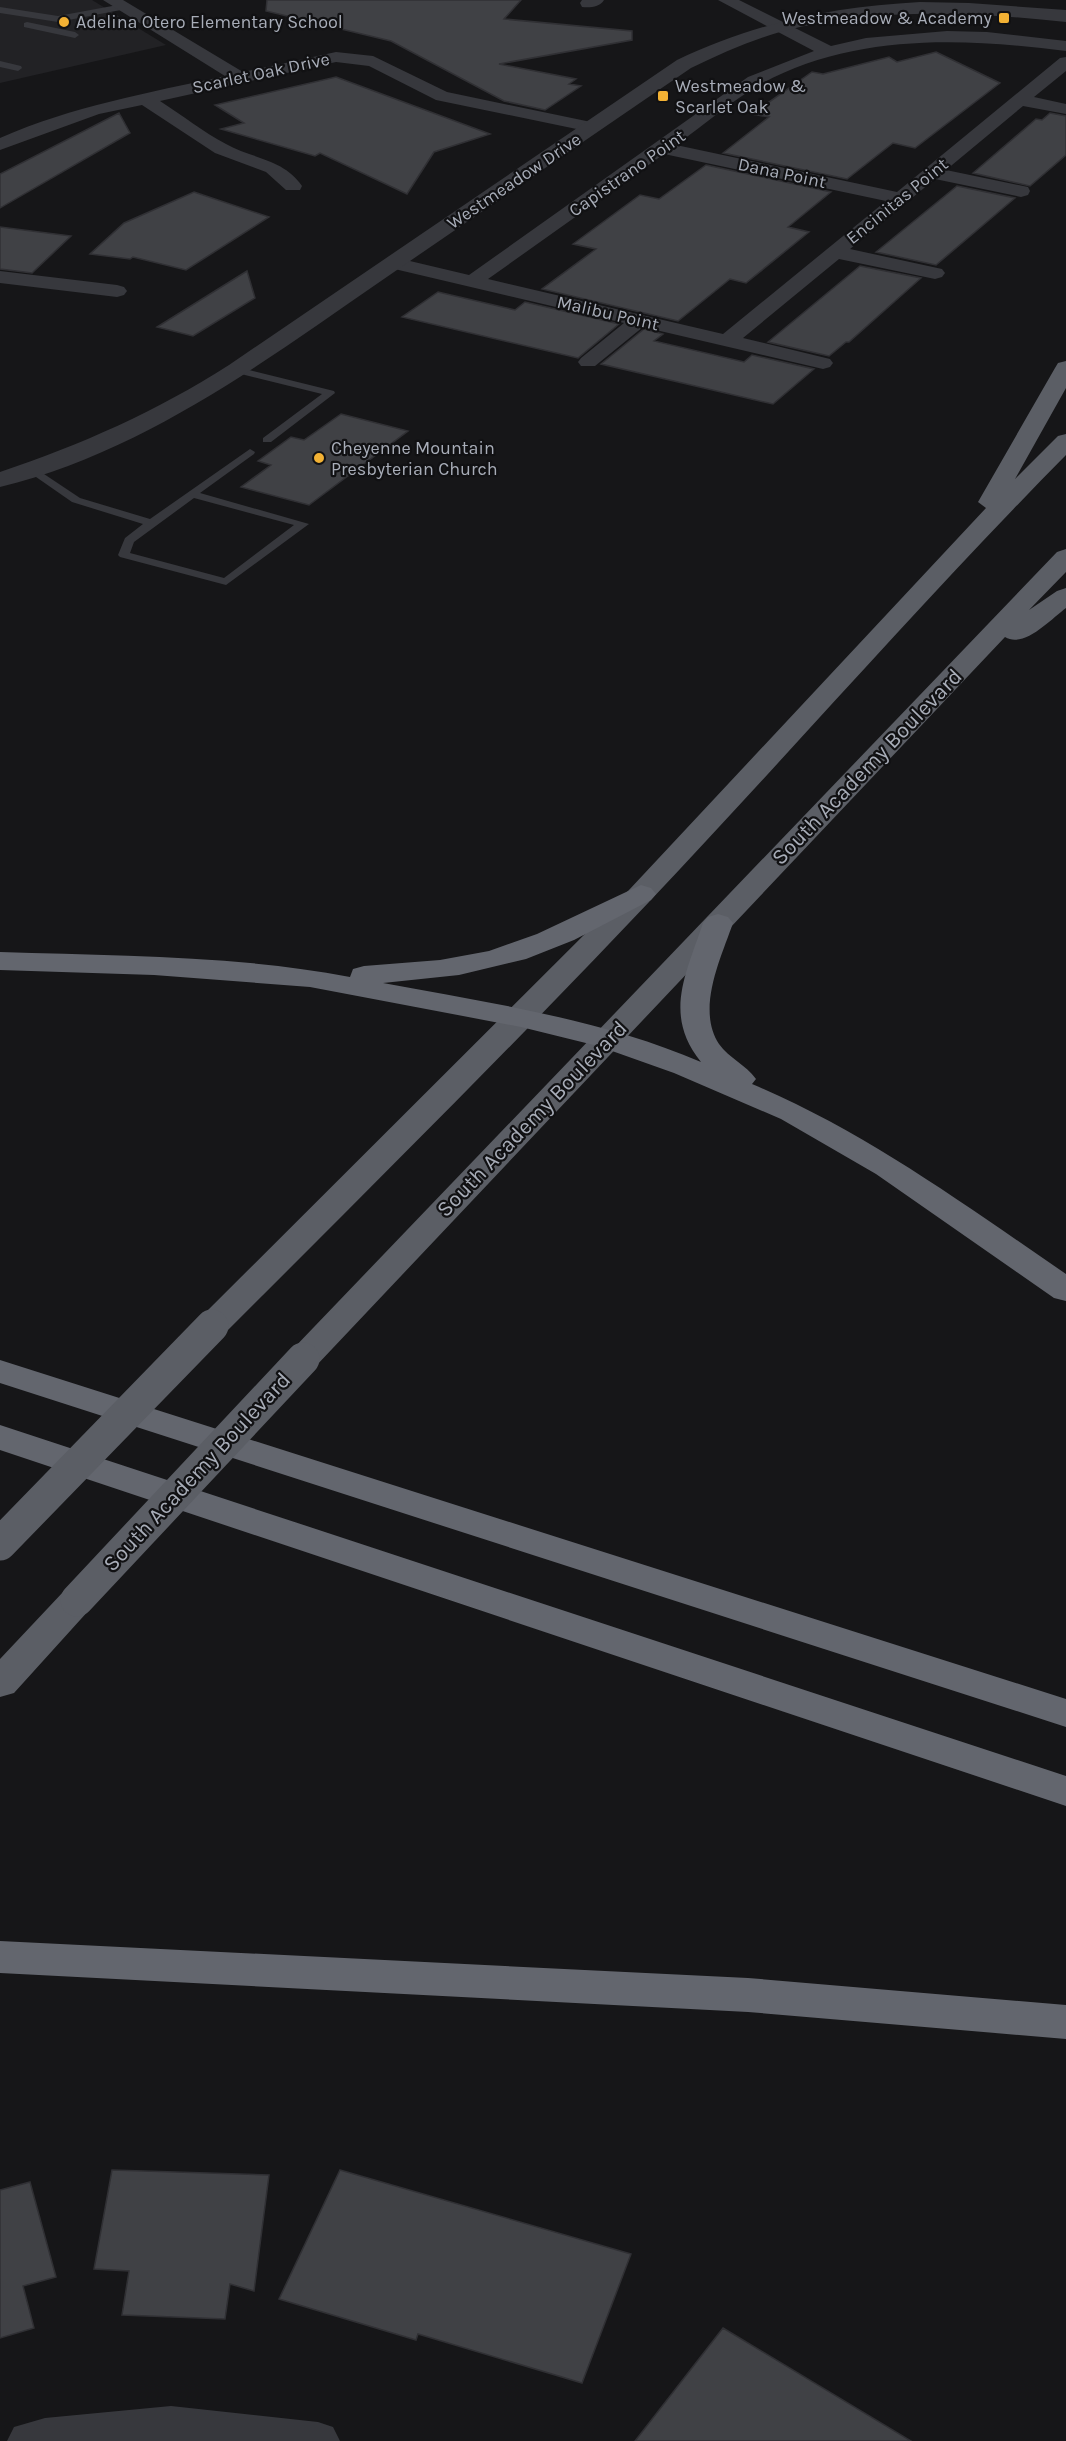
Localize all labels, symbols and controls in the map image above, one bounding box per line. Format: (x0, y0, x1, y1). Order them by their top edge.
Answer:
place label: Westmeadow & Academy (782, 7, 993, 29)
place label: Adelina Otero Elementary School (76, 11, 343, 33)
marker: Westmeadow & Academy (997, 11, 1011, 25)
marker: Adelina Otero Elementary School (57, 15, 71, 29)
street label: Scarlet Oak Drive (190, 48, 332, 98)
place label: Westmeadow & Scarlet Oak (675, 75, 806, 118)
marker: Westmeadow & Scarlet Oak (656, 89, 670, 103)
street label: Capistrano Point (564, 124, 690, 221)
street label: Westmeadow Drive (443, 128, 585, 234)
street label: Dana Point (736, 153, 828, 193)
street label: Encinitas Point (841, 153, 953, 249)
street label: Malibu Point (555, 291, 661, 335)
place label: Cheyenne Mountain Presbyterian Church (331, 437, 498, 480)
marker: Cheyenne Mountain Presbyterian Church (312, 451, 326, 465)
street label: South Academy Boulevard (766, 664, 968, 870)
street label: South Academy Boulevard (431, 1016, 633, 1222)
street label: South Academy Boulevard (98, 1367, 296, 1577)

